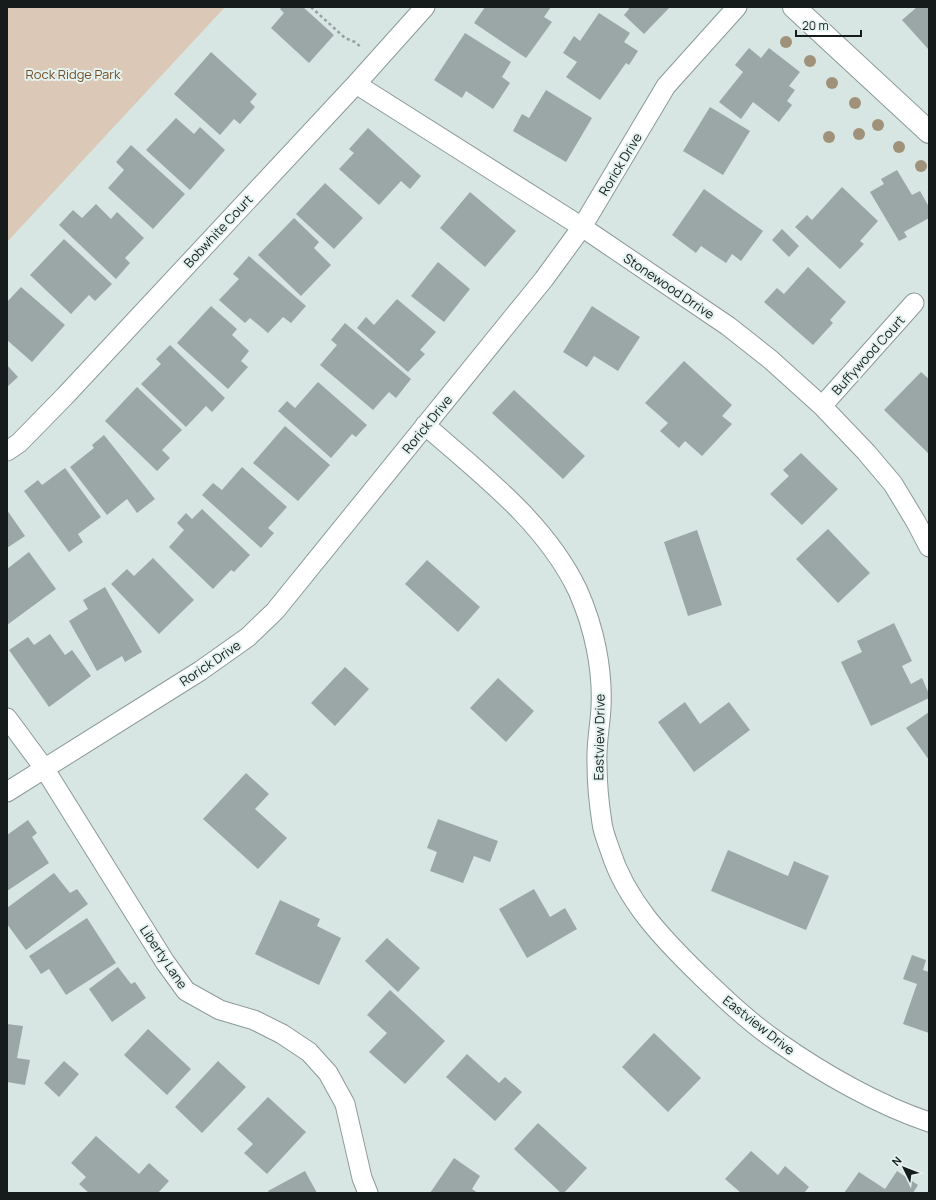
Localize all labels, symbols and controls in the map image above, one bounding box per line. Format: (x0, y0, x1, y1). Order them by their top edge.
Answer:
scale bar (796, 12, 861, 38)
text: 20 m (802, 17, 829, 34)
park label: Rock Ridge Park (26, 65, 121, 83)
street label: Rorick Drive (594, 129, 646, 199)
street label: Bobwhite Court (180, 191, 256, 271)
street label: Stonewood Drrive (620, 249, 718, 323)
street label: Buffywood Court (827, 311, 909, 399)
street label: Rorick Drive (398, 391, 456, 457)
street label: Rorick Drive (176, 636, 244, 690)
street label: Eastview Drive (589, 693, 609, 780)
street label: Liberty Lane (136, 922, 192, 993)
street label: Eastview Drive (719, 991, 799, 1059)
north arrow (884, 1148, 924, 1188)
text: N (888, 1153, 905, 1169)

